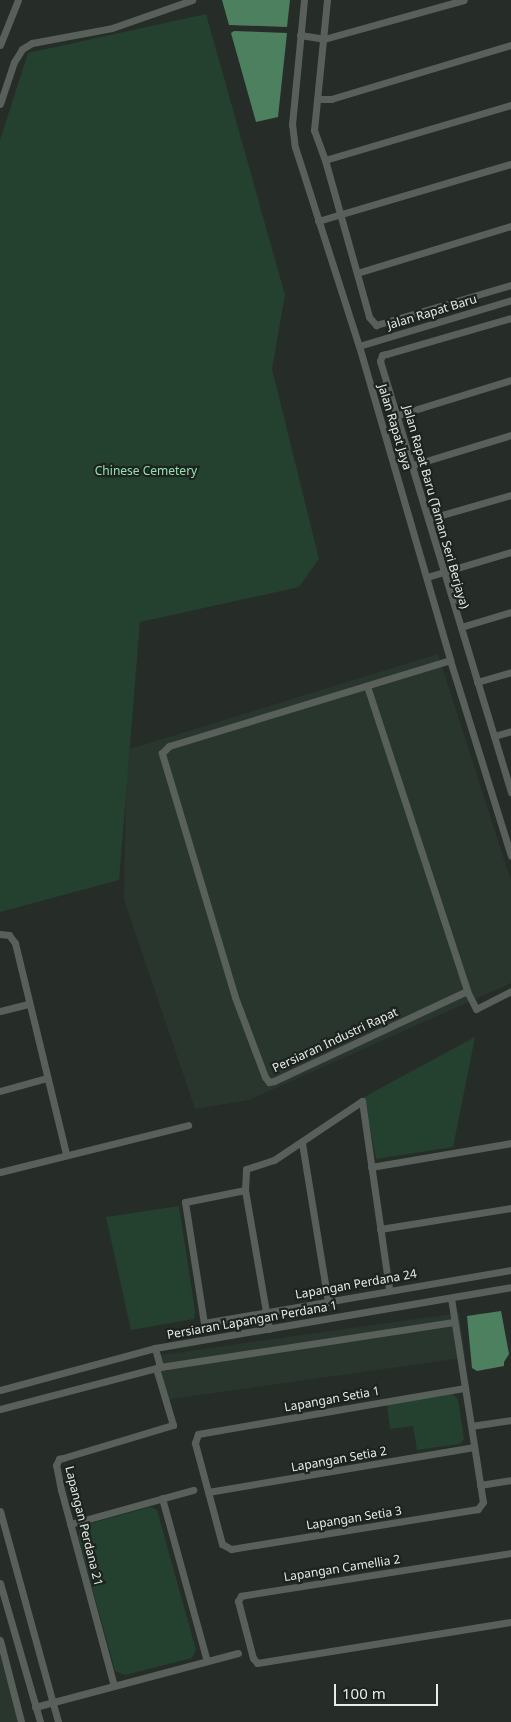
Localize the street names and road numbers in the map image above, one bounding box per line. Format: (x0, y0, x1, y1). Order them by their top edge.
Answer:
street label: Jalan Rapat Baru (385, 292, 479, 332)
street label: Jalan Rapat Jaya (375, 382, 415, 472)
street label: Jalan Rapat Baru (Taman Seri Berjaya) (400, 404, 472, 610)
street label: Persiaran Industri Rapat (270, 1005, 400, 1075)
street label: Lapangan Perdana 24 (294, 1266, 418, 1302)
street label: Persiaran Lapangan Perdana 1 (166, 1298, 338, 1342)
street label: Lapangan Setia 1 (283, 1384, 381, 1414)
street label: Lapangan Setia 2 (290, 1444, 388, 1474)
street label: Lapangan Perdana 21 (62, 1465, 106, 1587)
street label: Lapangan Setia 3 (305, 1503, 403, 1533)
street label: Lapangan Camellia 2 (283, 1552, 401, 1584)

